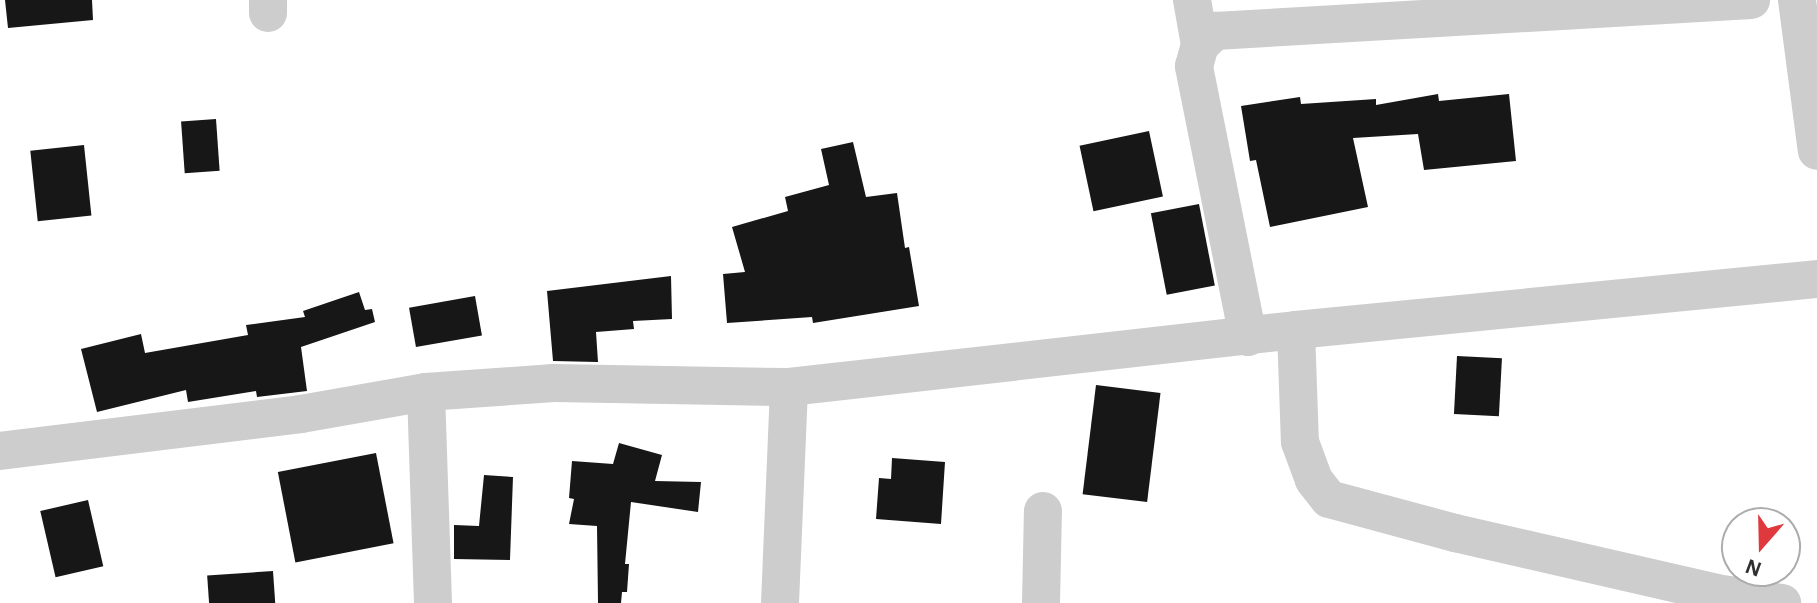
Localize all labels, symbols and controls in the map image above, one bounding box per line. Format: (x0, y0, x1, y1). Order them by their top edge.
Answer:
north arrow (1721, 507, 1801, 587)
text: N (1743, 555, 1764, 581)

